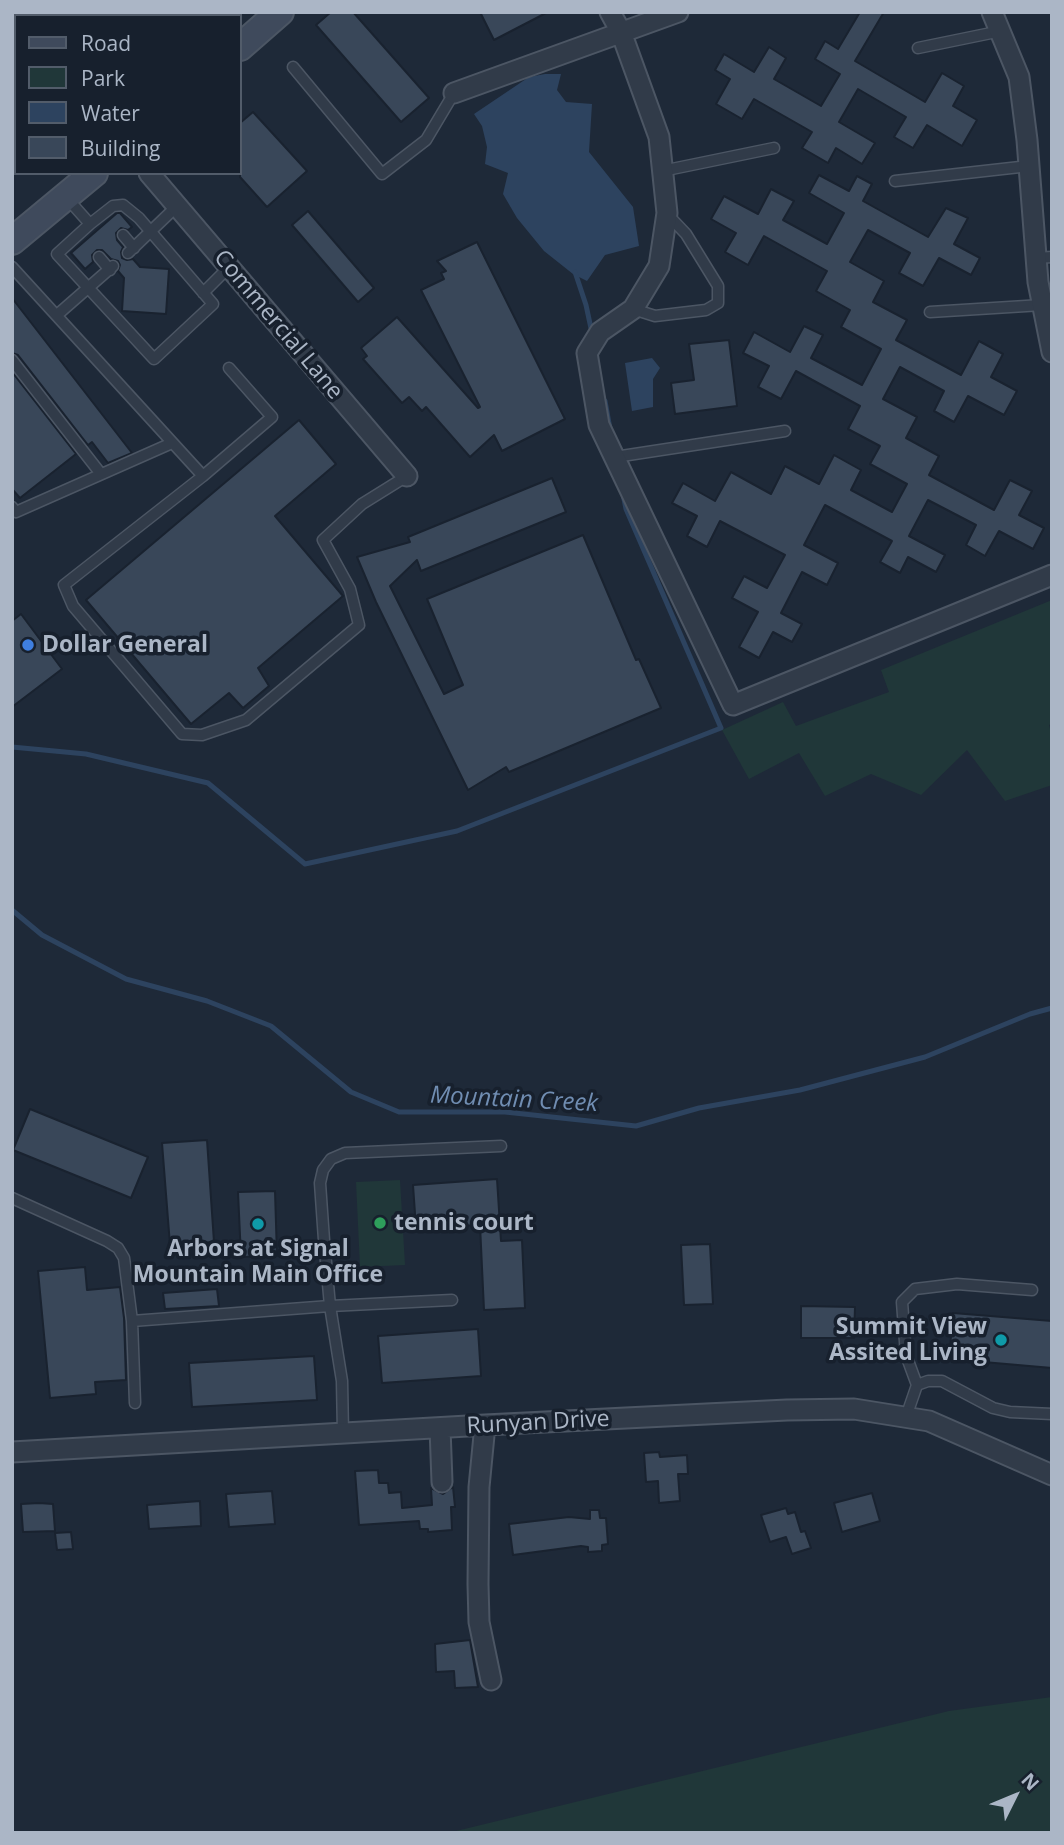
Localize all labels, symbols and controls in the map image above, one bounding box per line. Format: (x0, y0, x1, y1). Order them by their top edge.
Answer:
legend (14, 14, 242, 175)
text: Road (81, 29, 131, 57)
text: Park (81, 64, 125, 92)
text: Water (81, 99, 140, 127)
text: Building (81, 134, 160, 162)
street label: Commercial Lane (208, 245, 348, 405)
place label: Dollar General (42, 631, 208, 659)
marker: Dollar General (20, 637, 36, 653)
water label: Mountain Creek (429, 1081, 599, 1119)
place label: tennis court (394, 1209, 534, 1237)
marker: tennis court (372, 1215, 388, 1231)
marker: Arbors at Signal Mountain Main Office (250, 1216, 266, 1232)
place label: Arbors at Signal Mountain Main Office (133, 1235, 383, 1289)
place label: Summit View Assited Living (829, 1313, 987, 1367)
marker: Summit View Assited Living (993, 1332, 1009, 1348)
street label: Runyan Drive (466, 1405, 610, 1441)
north arrow (980, 1761, 1050, 1831)
text: N (1016, 1767, 1045, 1796)

